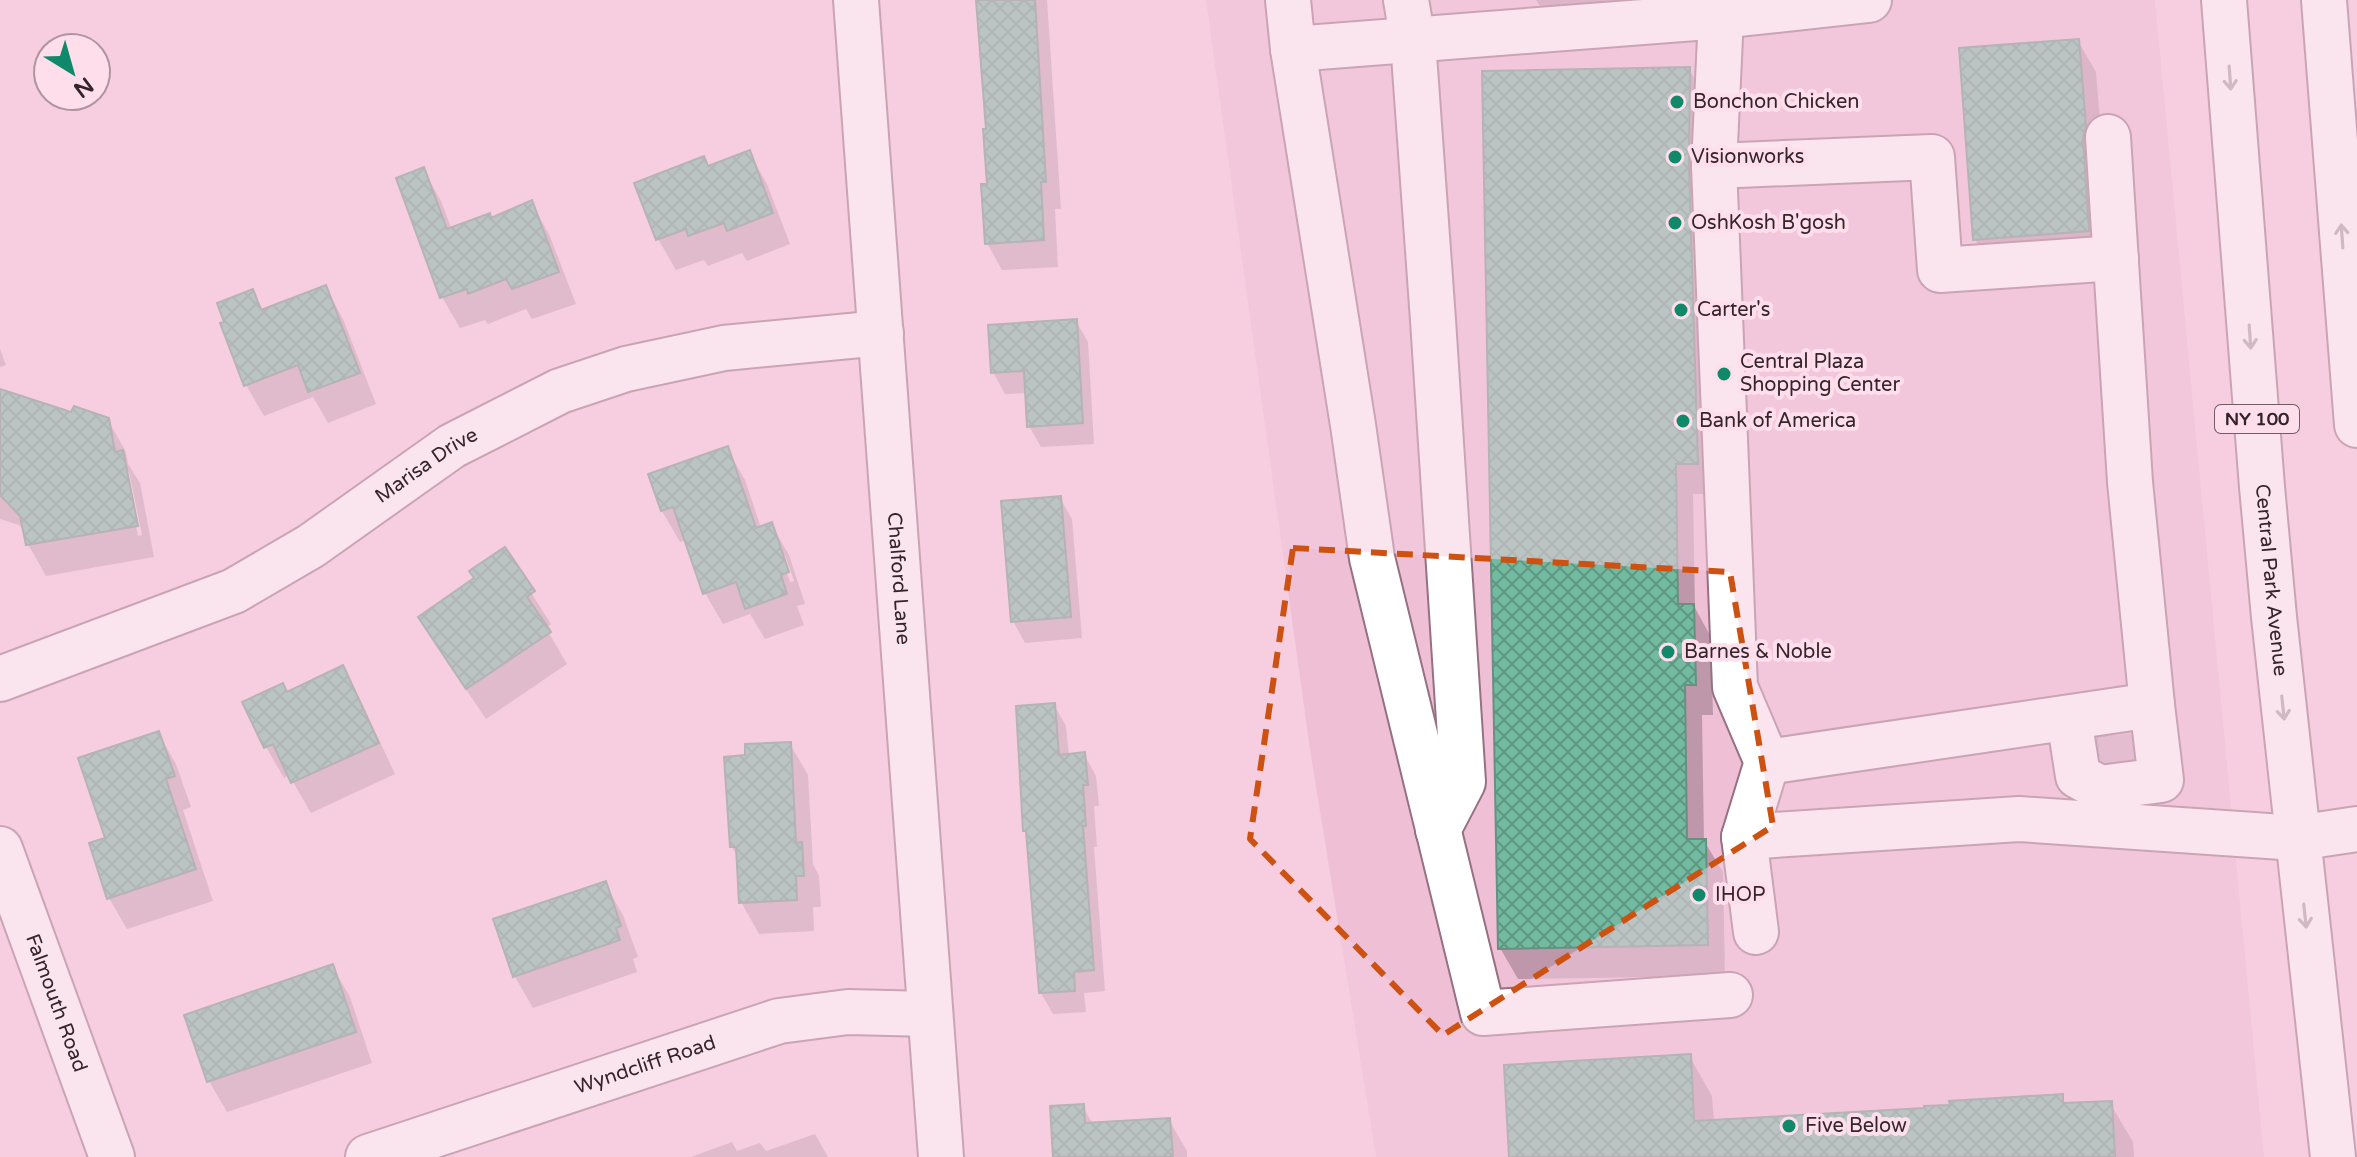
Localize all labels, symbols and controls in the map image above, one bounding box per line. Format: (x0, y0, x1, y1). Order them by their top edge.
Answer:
north arrow (32, 32, 112, 112)
one-way arrow (2223, 64, 2238, 91)
text: N (69, 71, 98, 103)
place label: Bonchon Chicken (1693, 90, 1859, 114)
marker: Bonchon Chicken (1668, 93, 1686, 111)
place label: Visionworks (1691, 145, 1804, 169)
marker: Visionworks (1666, 148, 1684, 166)
place label: OshKosh B'gosh (1691, 211, 1846, 235)
marker: OshKosh B'gosh (1666, 214, 1684, 232)
one-way arrow (2334, 223, 2349, 250)
place label: Carter's (1697, 298, 1770, 322)
marker: Carter's (1672, 301, 1690, 319)
one-way arrow (2243, 323, 2258, 350)
place label: Central Plaza Shopping Center (1740, 350, 1900, 397)
marker: Central Plaza Shopping Center (1715, 365, 1733, 383)
road number: NY 100 (2215, 405, 2299, 433)
place label: Bank of America (1699, 409, 1856, 433)
marker: Bank of America (1674, 412, 1692, 430)
street label: Marisa Drive (371, 423, 482, 509)
street label: Central Park Avenue (2250, 483, 2292, 678)
street label: Chalford Lane (882, 511, 915, 646)
place label: Barnes & Noble (1684, 640, 1832, 664)
marker: Barnes & Noble (1659, 643, 1677, 661)
one-way arrow (2275, 694, 2290, 721)
place label: IHOP (1715, 883, 1765, 907)
marker: IHOP (1690, 886, 1708, 904)
one-way arrow (2298, 902, 2313, 929)
street label: Falmouth Road (20, 931, 92, 1075)
street label: Wyndcliff Road (572, 1031, 719, 1100)
place label: Five Below (1805, 1114, 1907, 1138)
marker: Five Below (1780, 1117, 1798, 1135)

